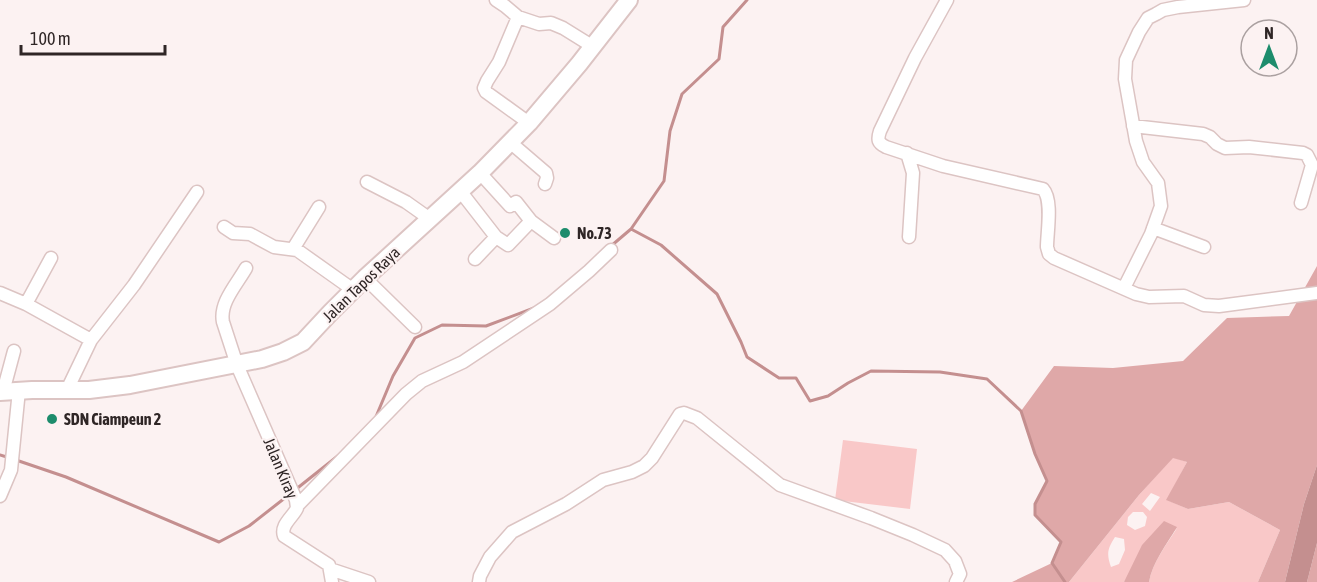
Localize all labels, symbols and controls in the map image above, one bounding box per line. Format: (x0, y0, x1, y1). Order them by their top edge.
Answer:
scale bar (21, 18, 165, 56)
north arrow (1239, 18, 1299, 78)
text: N (1264, 24, 1274, 42)
text: 100 m (30, 28, 71, 49)
place label: No.73 (577, 224, 612, 242)
marker: No.73 (558, 226, 572, 240)
street label: Jalan Tapos Raya (319, 243, 404, 326)
place label: SDN Ciampeun 2 (64, 410, 161, 428)
marker: SDN Ciampeun 2 (45, 412, 59, 426)
street label: Jalan Kiray (259, 435, 302, 502)

